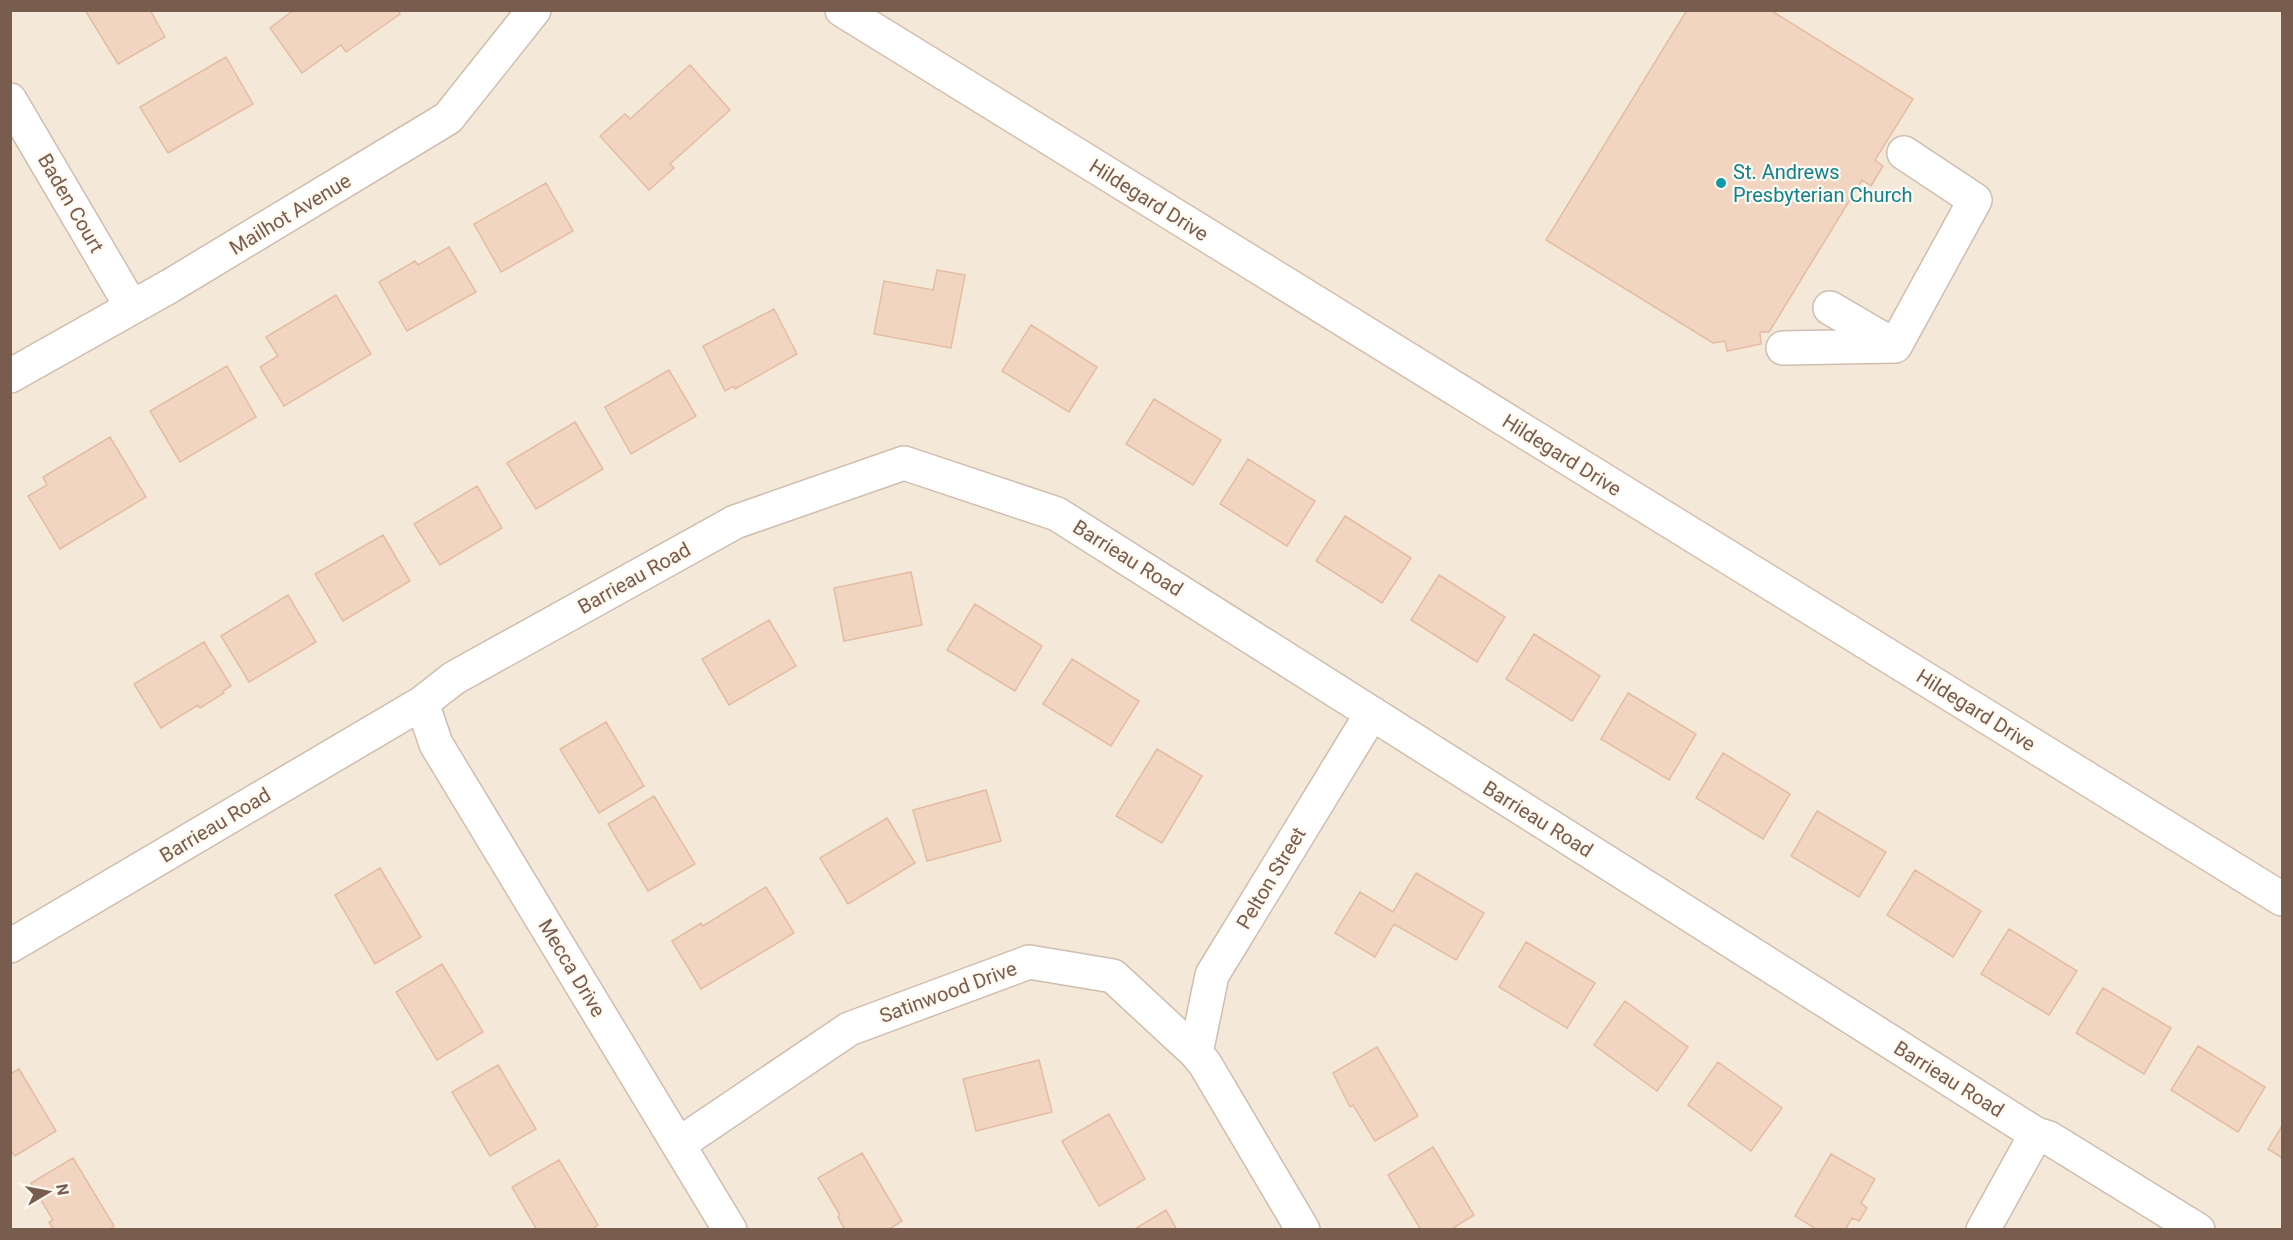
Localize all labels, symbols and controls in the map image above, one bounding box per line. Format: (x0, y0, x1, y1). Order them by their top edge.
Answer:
street label: Baden Court (33, 149, 109, 257)
street label: Hildegard Drive (1085, 154, 1213, 246)
place label: St. Andrews Presbyterian Church (1733, 160, 1913, 207)
street label: Mailhot Avenue (225, 168, 355, 260)
marker: St. Andrews Presbyterian Church (1714, 176, 1728, 190)
street label: Hildegard Drive (1498, 409, 1626, 501)
street label: Barrieau Road (1069, 515, 1187, 601)
street label: Barrieau Road (573, 537, 695, 619)
street label: Hildegard Drive (1912, 664, 2040, 756)
street label: Barrieau Road (1479, 776, 1597, 862)
street label: Barrieau Road (155, 782, 275, 868)
street label: Pelton Street (1231, 823, 1311, 933)
street label: Mecca Drive (533, 915, 611, 1021)
street label: Satinwood Drive (876, 956, 1020, 1028)
street label: Barrieau Road (1890, 1036, 2008, 1122)
north arrow (18, 1162, 78, 1222)
text: N (52, 1182, 73, 1197)

